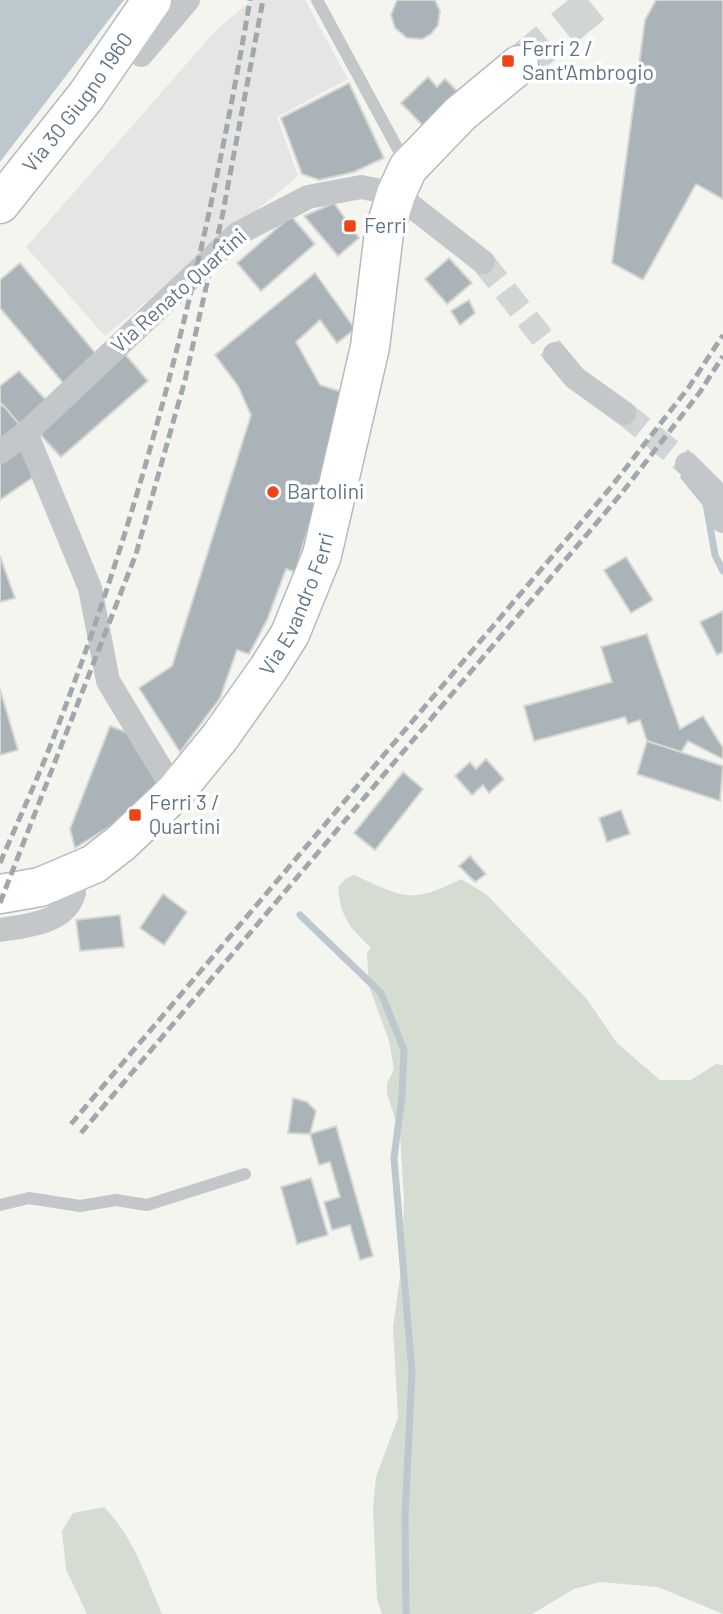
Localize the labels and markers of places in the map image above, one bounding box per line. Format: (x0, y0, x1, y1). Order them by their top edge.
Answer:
place label: Ferri 2 / Sant'Ambrogio (522, 35, 654, 84)
marker: Ferri 2 / Sant'Ambrogio (500, 53, 516, 69)
place label: Ferri (364, 212, 407, 237)
marker: Ferri (342, 218, 358, 234)
place label: Bartolini (287, 478, 364, 503)
marker: Bartolini (265, 484, 281, 500)
place label: Ferri 3 / Quartini (149, 789, 221, 838)
marker: Ferri 3 / Quartini (127, 807, 143, 823)

